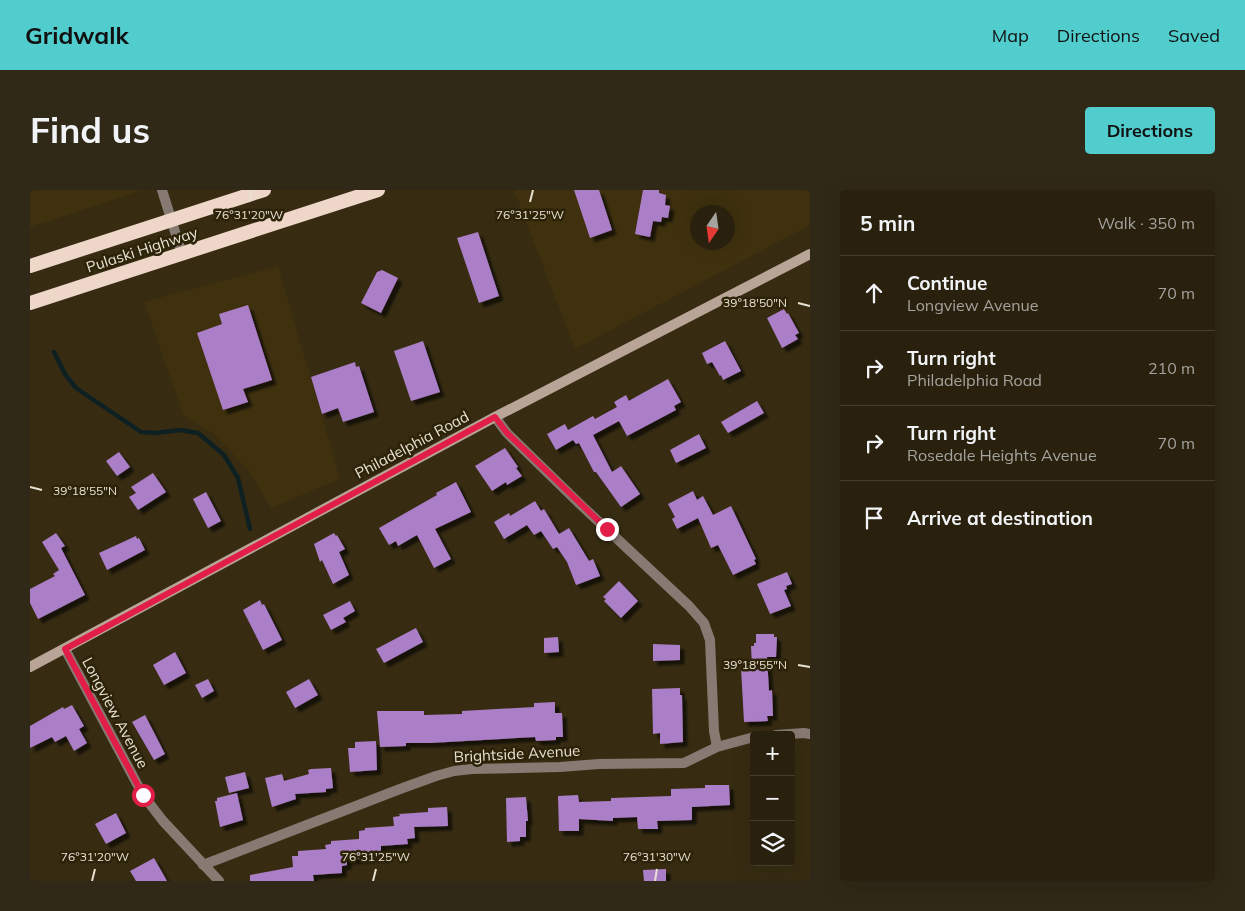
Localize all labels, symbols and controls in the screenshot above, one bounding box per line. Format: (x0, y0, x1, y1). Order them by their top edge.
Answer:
text: Gridwalk (25, 20, 129, 50)
text: Map (992, 24, 1029, 47)
text: Directions (1057, 24, 1140, 47)
text: Saved (1168, 24, 1220, 47)
button: Directions (1085, 107, 1215, 154)
text: Find us (30, 108, 150, 152)
north arrow (690, 205, 735, 250)
text: 76°31'20"W (215, 207, 283, 222)
text: 76°31'25"W (496, 207, 564, 222)
text: 5 min (860, 210, 915, 236)
text: Walk · 350 m (1097, 213, 1195, 233)
street label: Pulaski Highway (84, 223, 200, 277)
text: Continue (907, 271, 987, 295)
icon: ahead (860, 279, 888, 307)
text: 70 m (1158, 283, 1195, 303)
text: 39°18'50"N (723, 295, 787, 310)
text: Longview Avenue (907, 295, 1039, 315)
text: Turn right (907, 346, 996, 370)
icon: right (860, 354, 888, 382)
text: 210 m (1148, 358, 1195, 378)
text: Philadelphia Road (907, 370, 1042, 390)
street label: Philadelphia Road (351, 406, 472, 483)
text: Turn right (907, 421, 996, 445)
icon: right (860, 429, 888, 457)
text: 70 m (1158, 433, 1195, 453)
text: Rosedale Heights Avenue (907, 445, 1097, 465)
text: 39°18'55"N (53, 483, 117, 498)
icon: arrive (860, 504, 888, 532)
text: Arrive at destination (907, 506, 1093, 530)
route end (596, 518, 619, 541)
street label: Longview Avenue (78, 654, 153, 772)
text: 39°18'55"N (723, 657, 787, 672)
map controls (750, 731, 795, 866)
button: + (750, 731, 795, 776)
street label: Brightside Avenue (453, 741, 581, 766)
button: − (750, 776, 795, 821)
route start (132, 784, 155, 807)
button: layers (750, 821, 795, 866)
text: 76°31'20"W (61, 849, 129, 864)
text: 76°31'25"W (342, 849, 410, 864)
text: 76°31'30"W (623, 849, 691, 864)

